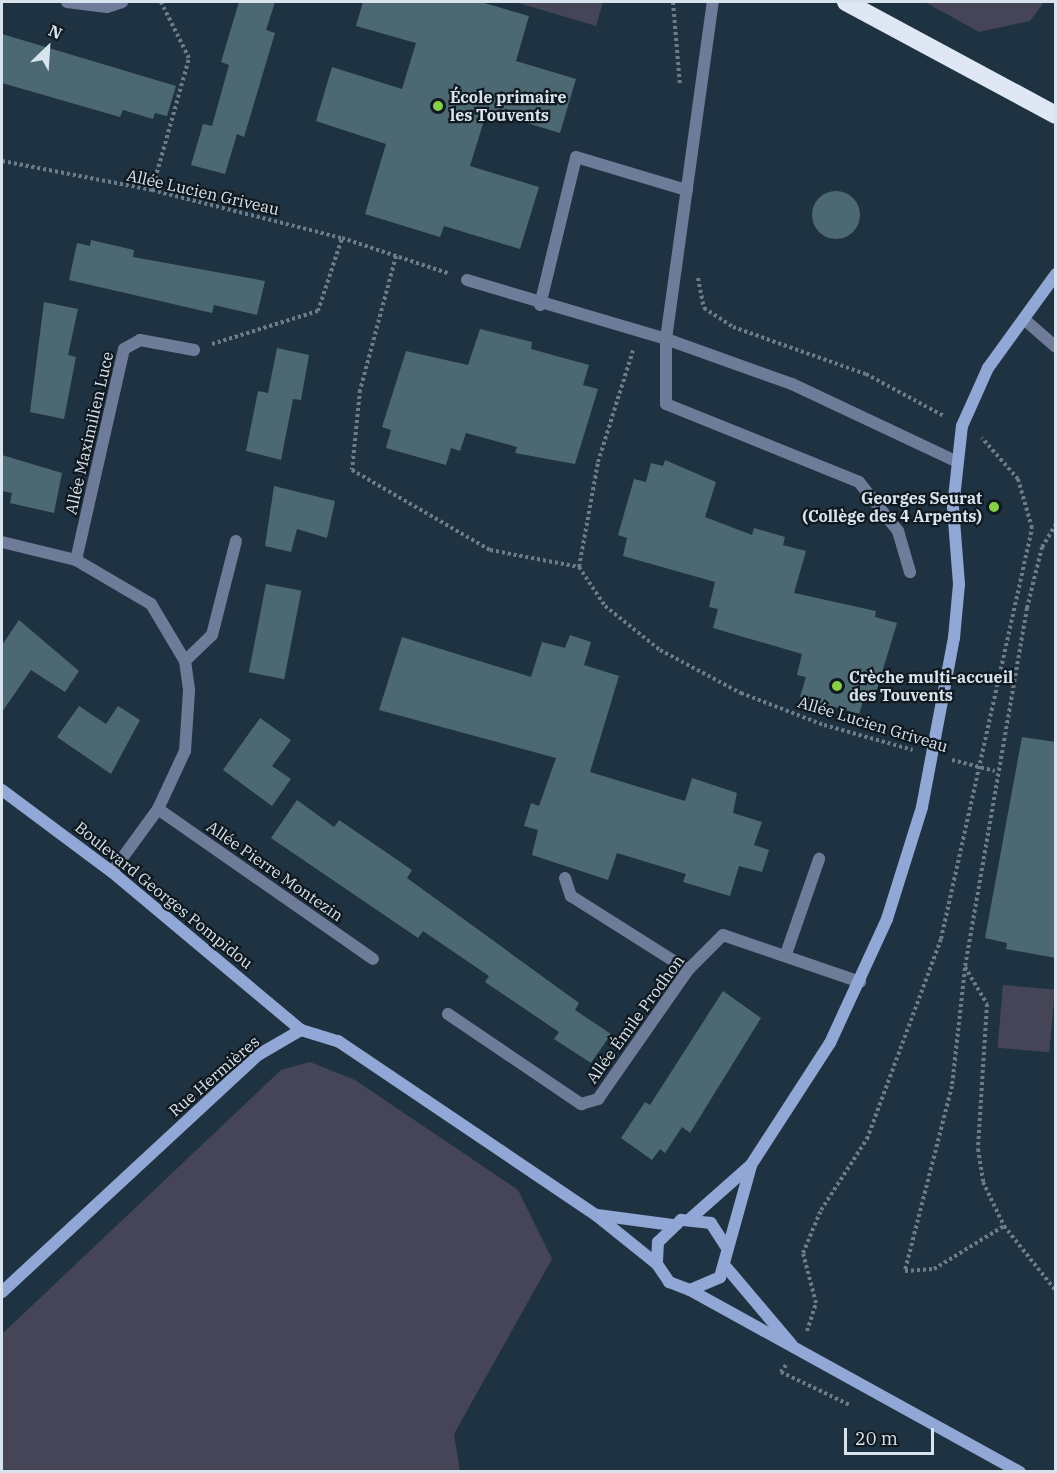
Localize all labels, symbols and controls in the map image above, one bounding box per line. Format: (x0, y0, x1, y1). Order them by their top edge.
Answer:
north arrow (18, 18, 78, 78)
text: N (46, 20, 66, 43)
place label: École primaire les Touvents (450, 87, 566, 125)
marker: École primaire les Touvents (431, 99, 445, 113)
street label: Allée Lucien Griveau (125, 165, 281, 219)
street label: Allée Maximilien Luce (61, 350, 117, 516)
place label: Georges Seurat (Collège des 4 Arpents) (802, 488, 982, 526)
marker: Georges Seurat (Collège des 4 Arpents) (987, 500, 1001, 514)
place label: Crèche multi-accueil des Touvents (849, 667, 1013, 705)
marker: Crèche multi-accueil des Touvents (830, 679, 844, 693)
street label: Allée Lucien Griveau (796, 692, 950, 756)
street label: Boulevard Georges Pompidou (71, 817, 257, 973)
street label: Allée Pierre Montezin (203, 817, 347, 925)
street label: Allée Émile Prodhon (582, 951, 688, 1087)
street label: Rue Hermières (165, 1032, 263, 1120)
scale bar (847, 1416, 937, 1454)
text: 20 m (855, 1427, 898, 1450)

